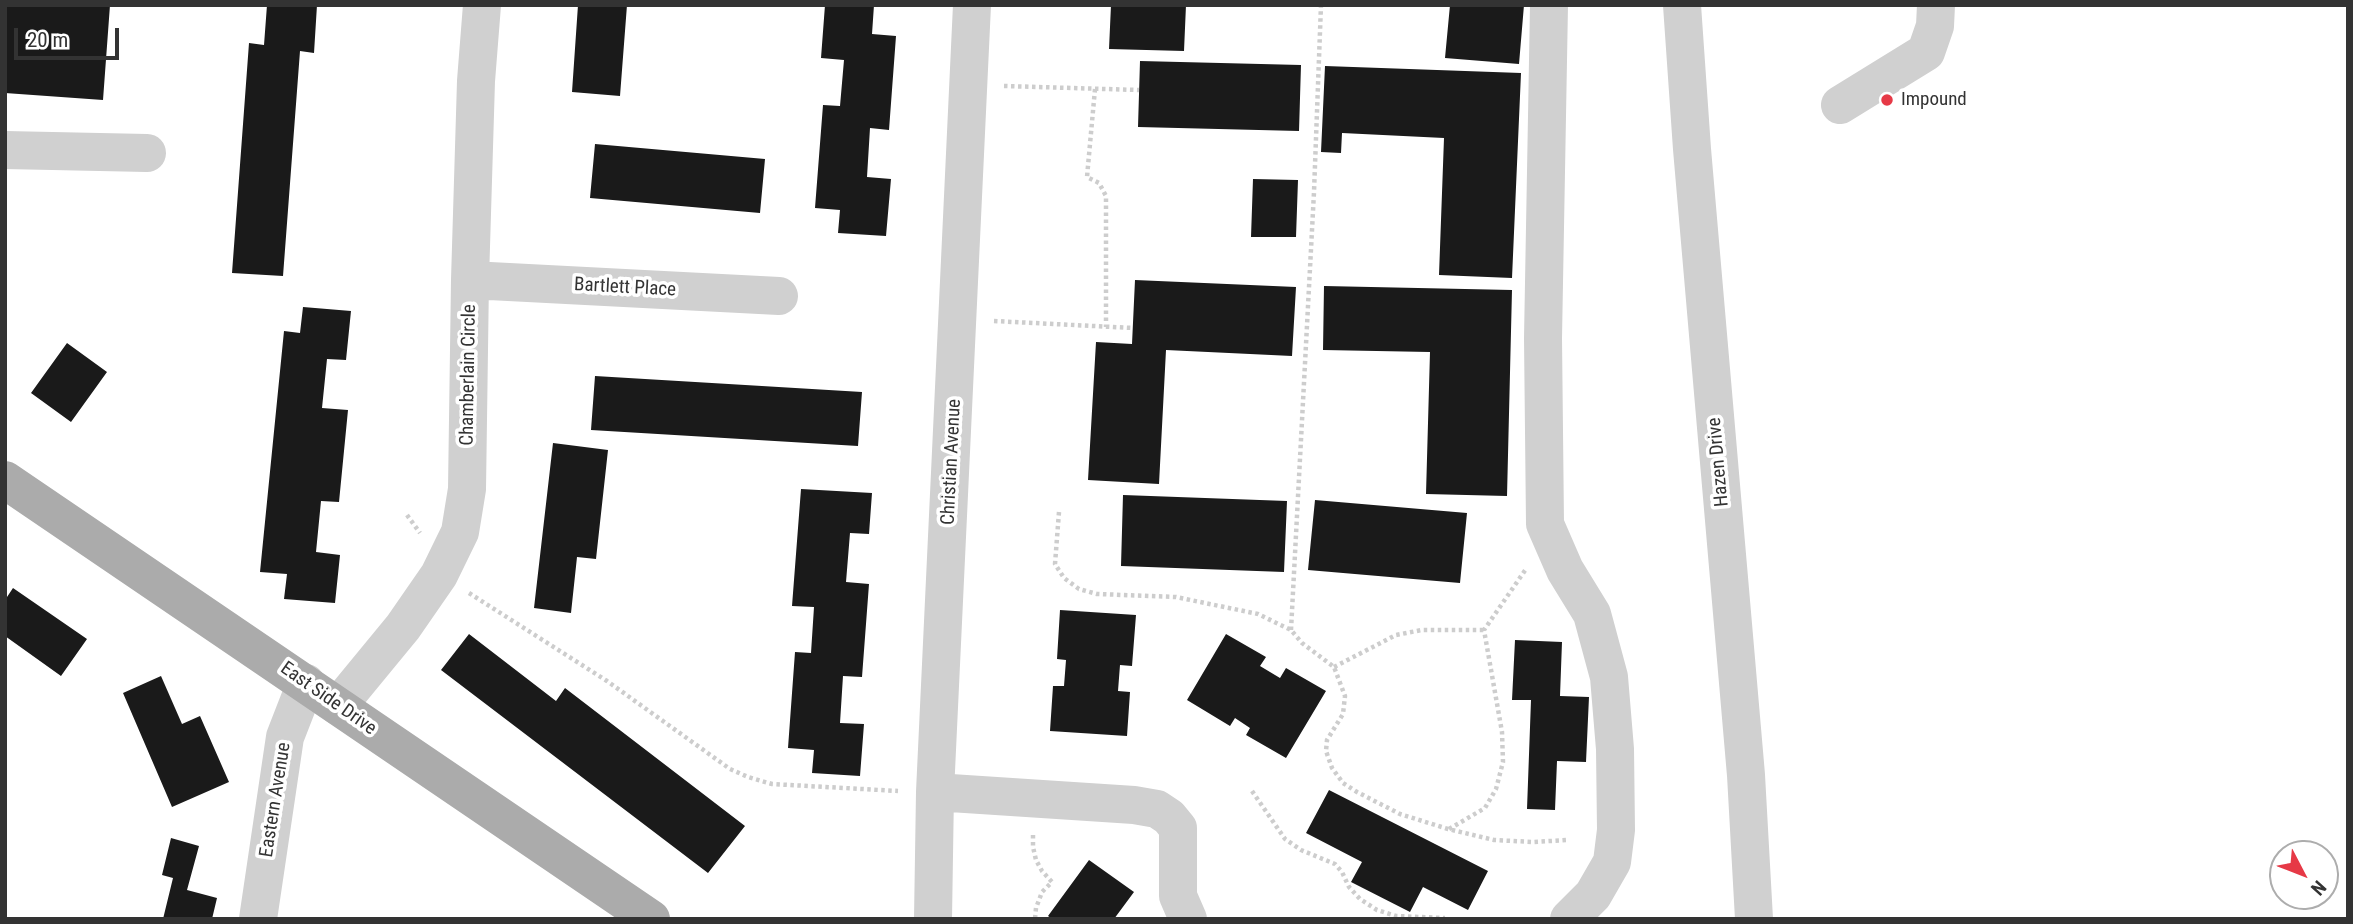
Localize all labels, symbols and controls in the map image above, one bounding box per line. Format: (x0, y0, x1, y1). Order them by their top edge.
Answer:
scale bar (18, 14, 122, 58)
text: 20 m (27, 28, 68, 52)
place label: Impound (1901, 89, 1967, 111)
marker: Impound (1879, 92, 1895, 108)
street label: Bartlett Place (574, 274, 676, 302)
street label: Chamberlain Circle (456, 304, 482, 446)
street label: Christian Avenue (937, 398, 967, 526)
street label: Hazen Drive (1704, 416, 1734, 508)
street label: East Side Drive (276, 658, 380, 740)
street label: Eastern Avenue (256, 741, 296, 859)
north arrow (2269, 840, 2339, 910)
text: N (2306, 876, 2331, 900)

